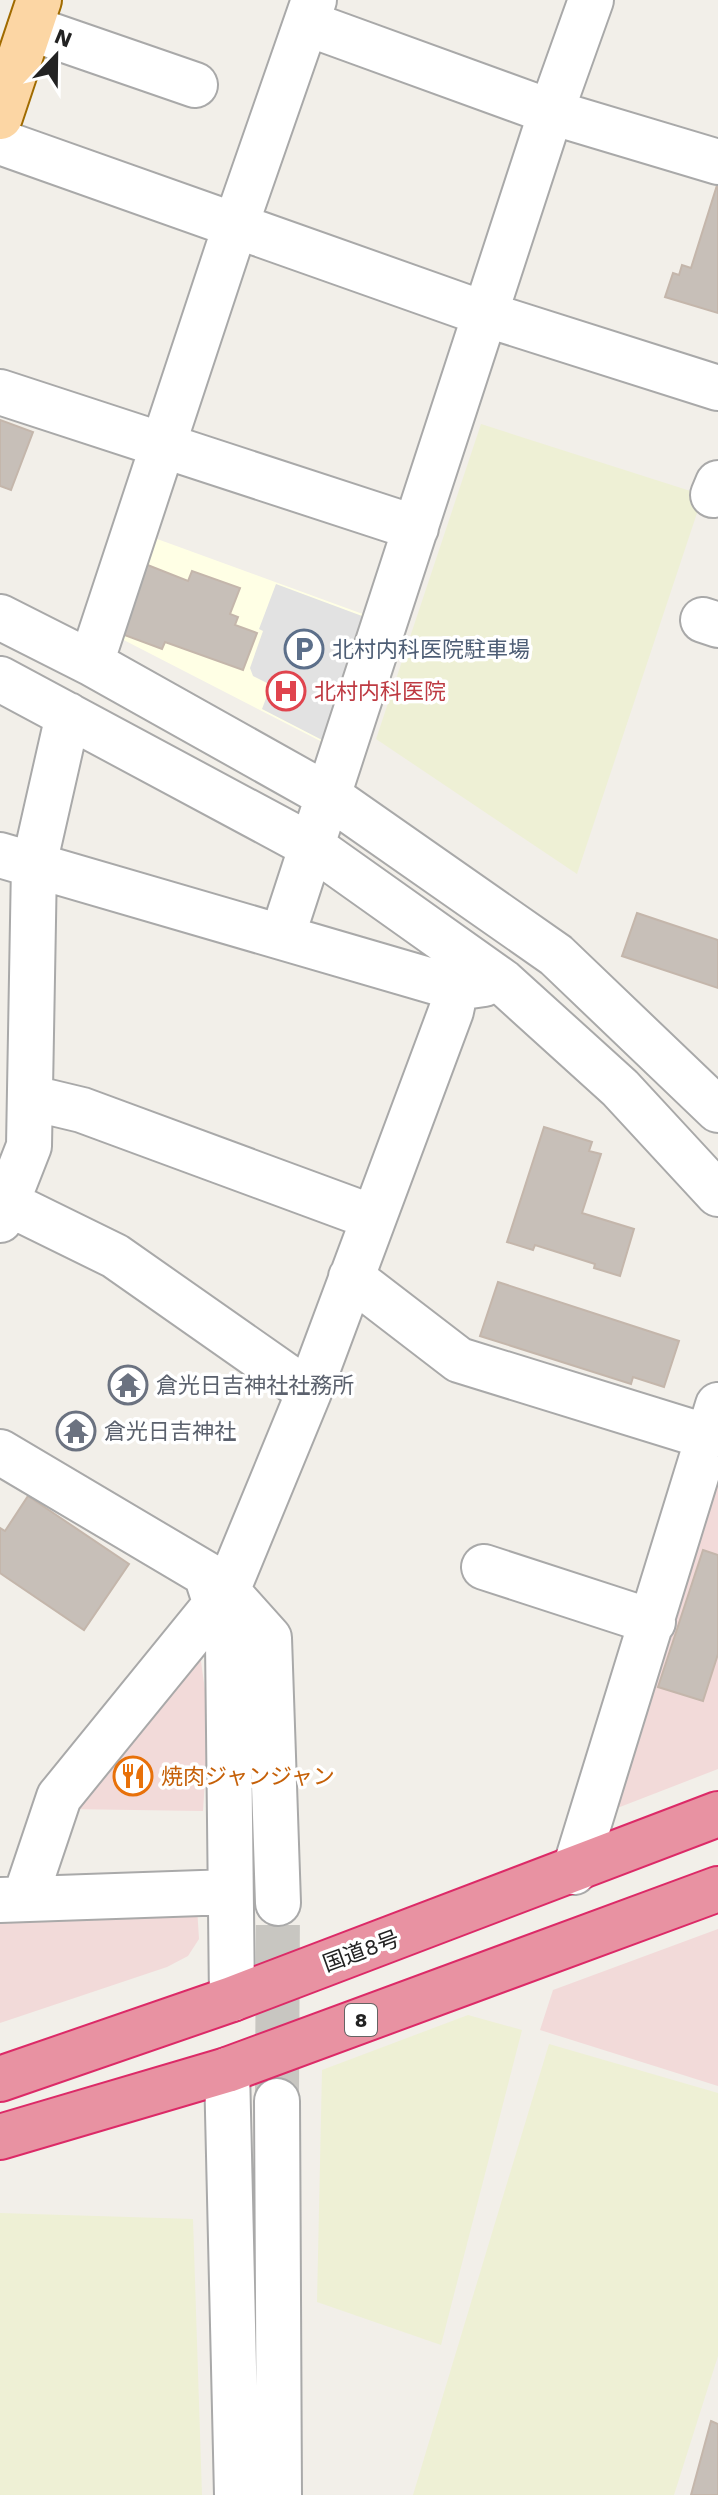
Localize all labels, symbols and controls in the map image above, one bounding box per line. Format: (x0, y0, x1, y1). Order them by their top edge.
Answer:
north arrow (16, 16, 96, 96)
text: N (51, 23, 76, 53)
parking icon: 北村内科医院駐車場 (283, 628, 325, 670)
place label: 北村内科医院駐車場 (332, 637, 530, 662)
hospital icon: 北村内科医院 (265, 670, 307, 712)
place label: 北村内科医院 (314, 679, 446, 704)
temple icon: 倉光日吉神社社務所 (107, 1364, 149, 1406)
place label: 倉光日吉神社社務所 (156, 1373, 354, 1398)
temple icon: 倉光日吉神社 (55, 1410, 97, 1452)
place label: 倉光日吉神社 (104, 1419, 236, 1444)
restaurant icon: 焼肉ジャンジャン (112, 1755, 154, 1797)
place label: 焼肉ジャンジャン (161, 1764, 335, 1789)
street label: 国道8号 (319, 1926, 403, 1976)
road number: 8 (345, 2004, 377, 2036)

